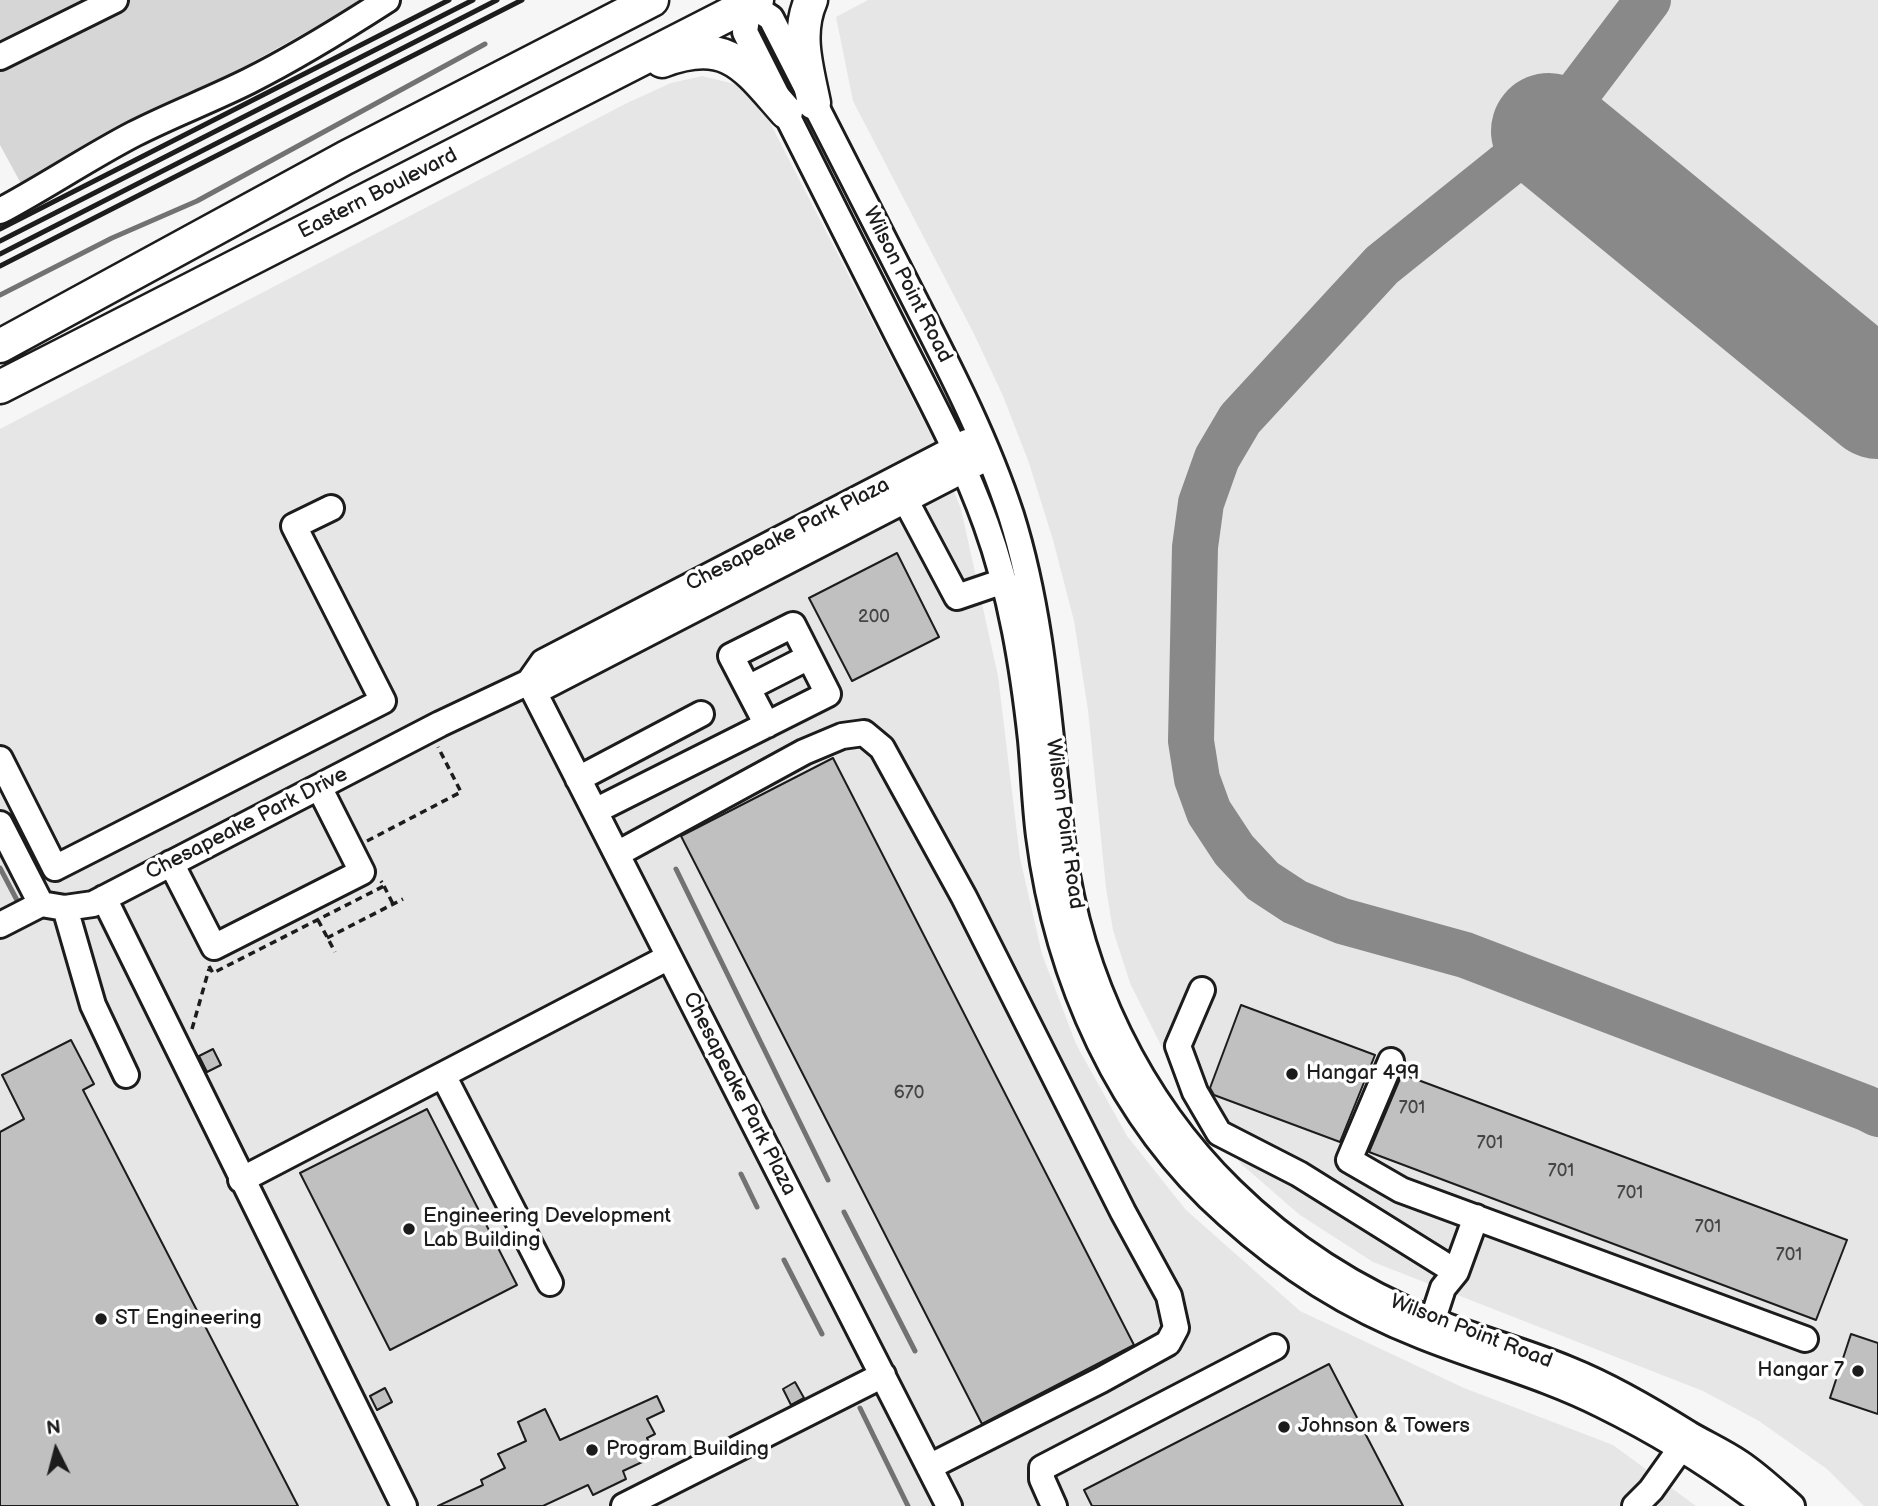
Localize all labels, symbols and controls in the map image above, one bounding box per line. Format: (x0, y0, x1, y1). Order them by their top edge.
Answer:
street label: Eastern Boulevard (294, 143, 462, 245)
street label: Wilson Point Road (857, 203, 957, 367)
street label: Chesapeake Park Plaza (682, 473, 894, 597)
house number: 200 (858, 606, 890, 628)
street label: Wilson Point Road (1040, 737, 1088, 911)
street label: Chesapeake Park Drive (142, 762, 352, 886)
street label: Chesapeake Park Plaza (677, 988, 801, 1200)
place label: Hangar 499 (1306, 1061, 1419, 1087)
marker: Hangar 499 (1284, 1066, 1300, 1082)
house number: 670 (894, 1082, 924, 1104)
house number: 701 (1399, 1097, 1425, 1119)
house number: 701 (1477, 1132, 1503, 1154)
house number: 701 (1548, 1160, 1574, 1182)
house number: 701 (1617, 1182, 1643, 1204)
place label: Engineering Development Lab Building (423, 1204, 671, 1254)
house number: 701 (1695, 1216, 1721, 1238)
marker: Engineering Development Lab Building (401, 1221, 417, 1237)
house number: 701 (1776, 1244, 1802, 1266)
street label: Wilson Point Road (1386, 1290, 1556, 1374)
place label: ST Engineering (115, 1306, 262, 1332)
marker: ST Engineering (93, 1311, 109, 1327)
place label: Hangar 7 (1757, 1358, 1844, 1384)
marker: Hangar 7 (1850, 1363, 1866, 1379)
place label: Johnson & Towers (1298, 1414, 1470, 1440)
north arrow (21, 1415, 91, 1485)
text: N (45, 1416, 62, 1441)
marker: Johnson & Towers (1276, 1419, 1292, 1435)
place label: Program Building (606, 1437, 769, 1463)
marker: Program Building (584, 1442, 600, 1458)

